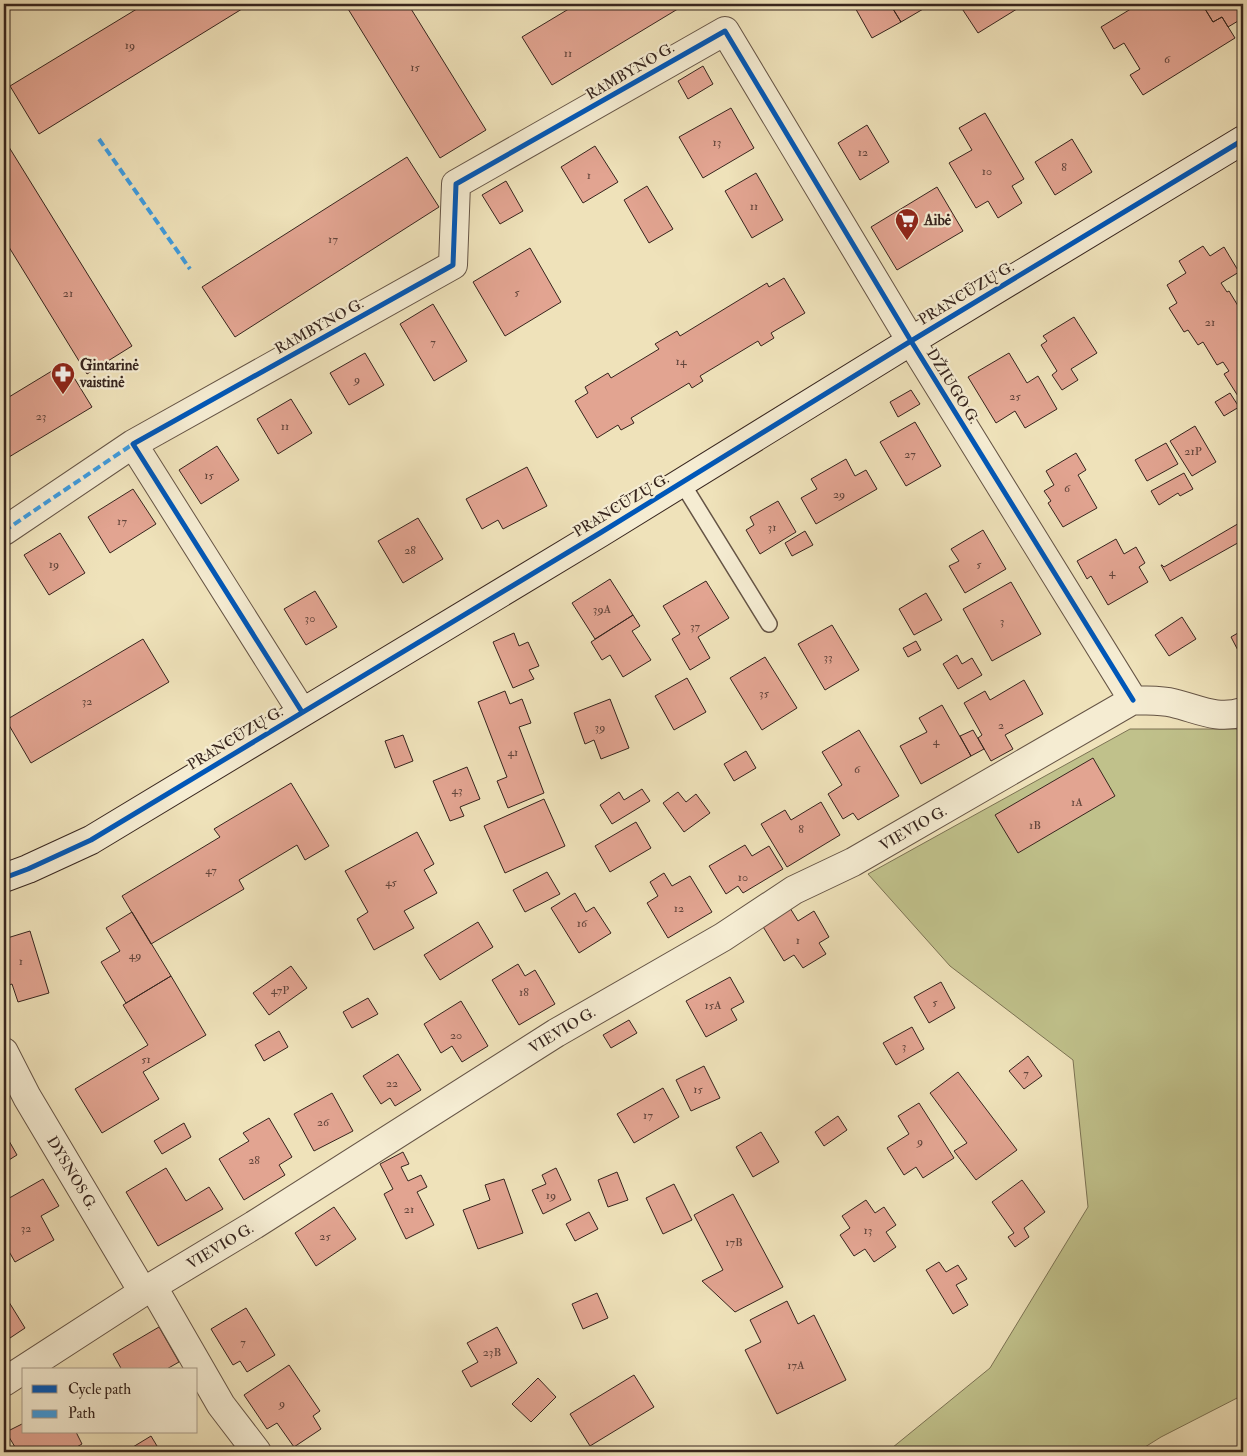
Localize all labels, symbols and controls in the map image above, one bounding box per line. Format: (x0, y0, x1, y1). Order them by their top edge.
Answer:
house number: 19 (125, 38, 135, 53)
street label: RAMBYNO G. (583, 38, 678, 104)
house number: 11 (564, 46, 572, 61)
house number: 6 (1164, 52, 1171, 67)
house number: 15 (410, 60, 420, 75)
house number: 13 (713, 135, 721, 150)
house number: 12 (858, 145, 868, 160)
house number: 8 (1061, 160, 1067, 175)
house number: 10 (982, 164, 992, 179)
house number: 1 (587, 168, 591, 183)
house number: 11 (750, 199, 758, 214)
supermarket icon: Aibė (894, 207, 920, 241)
place label: Aibė (923, 211, 952, 230)
house number: 17 (328, 232, 338, 247)
street label: PRANCŪZŲ G. (915, 257, 1018, 329)
house number: 5 (514, 285, 520, 300)
house number: 21 (63, 286, 73, 301)
street label: RAMBYNO G. (271, 294, 367, 359)
house number: 21 (1205, 315, 1215, 330)
house number: 7 (430, 335, 436, 350)
street label: DŽIUGO G. (922, 344, 985, 428)
house number: 14 (676, 354, 687, 369)
place label: Gintarinė vaistinė (79, 356, 140, 392)
pharmacy icon: Gintarinė vaistinė (50, 361, 76, 395)
house number: 9 (353, 372, 360, 387)
house number: 25 (1009, 389, 1021, 404)
house number: 23 (36, 409, 46, 424)
house number: 11 (281, 419, 289, 434)
house number: 21P (1184, 444, 1202, 459)
house number: 27 (904, 447, 916, 462)
house number: 15 (204, 468, 214, 483)
street label: PRANCŪZŲ G. (570, 469, 673, 541)
house number: 6 (1064, 481, 1071, 496)
house number: 29 (833, 487, 845, 502)
house number: 17 (117, 514, 127, 529)
house number: 31 (768, 520, 776, 535)
house number: 28 (404, 543, 416, 558)
house number: 19 (49, 557, 59, 572)
house number: 5 (976, 557, 982, 572)
house number: 4 (1109, 565, 1116, 580)
house number: 39A (593, 602, 612, 617)
house number: 30 (305, 611, 315, 626)
house number: 3 (1000, 614, 1004, 629)
house number: 37 (690, 619, 701, 634)
house number: 33 (823, 650, 833, 665)
house number: 35 (759, 686, 770, 701)
house number: 32 (82, 694, 92, 709)
street label: PRANCŪZŲ G. (184, 702, 287, 774)
house number: 2 (998, 718, 1004, 733)
house number: 39 (595, 720, 605, 735)
house number: 4 (933, 734, 940, 749)
house number: 41 (508, 745, 518, 760)
house number: 6 (854, 762, 861, 777)
house number: 43 (451, 783, 463, 798)
house number: 1A (1071, 795, 1083, 810)
street label: VIEVIO G. (876, 802, 950, 855)
house number: 1B (1029, 818, 1041, 833)
house number: 8 (798, 822, 804, 837)
house number: 47 (205, 863, 217, 878)
house number: 10 (738, 870, 748, 885)
house number: 45 (385, 875, 398, 890)
house number: 12 (674, 901, 684, 916)
house number: 16 (577, 916, 588, 931)
house number: 1 (796, 933, 800, 948)
house number: 49 (129, 948, 141, 963)
house number: 1 (19, 954, 23, 969)
house number: 47P (271, 983, 289, 998)
house number: 18 (519, 985, 529, 1000)
house number: 5 (932, 995, 938, 1010)
house number: 15A (704, 998, 722, 1013)
street label: VIEVIO G. (525, 1003, 599, 1058)
house number: 20 (450, 1028, 462, 1043)
house number: 3 (902, 1039, 906, 1054)
house number: 51 (141, 1052, 151, 1067)
house number: 7 (1023, 1066, 1029, 1081)
house number: 22 (386, 1076, 398, 1091)
house number: 15 (693, 1082, 703, 1097)
house number: 17 (643, 1108, 653, 1123)
house number: 26 (317, 1115, 330, 1130)
street label: DYSNOS G. (42, 1133, 101, 1214)
house number: 9 (916, 1134, 923, 1149)
house number: 28 (248, 1153, 260, 1168)
house number: 19 (546, 1188, 556, 1203)
house number: 21 (404, 1202, 414, 1217)
street label: VIEVIO G. (183, 1219, 257, 1274)
house number: 32 (21, 1221, 31, 1236)
house number: 13 (864, 1223, 872, 1238)
house number: 25 (319, 1229, 331, 1244)
house number: 17B (725, 1235, 743, 1250)
house number: 7 (240, 1335, 246, 1350)
house number: 23B (483, 1345, 501, 1360)
house number: 17A (787, 1358, 805, 1373)
legend (22, 1368, 198, 1434)
text: Cycle path (68, 1380, 131, 1400)
house number: 9 (278, 1396, 285, 1411)
text: Path (68, 1404, 95, 1423)

